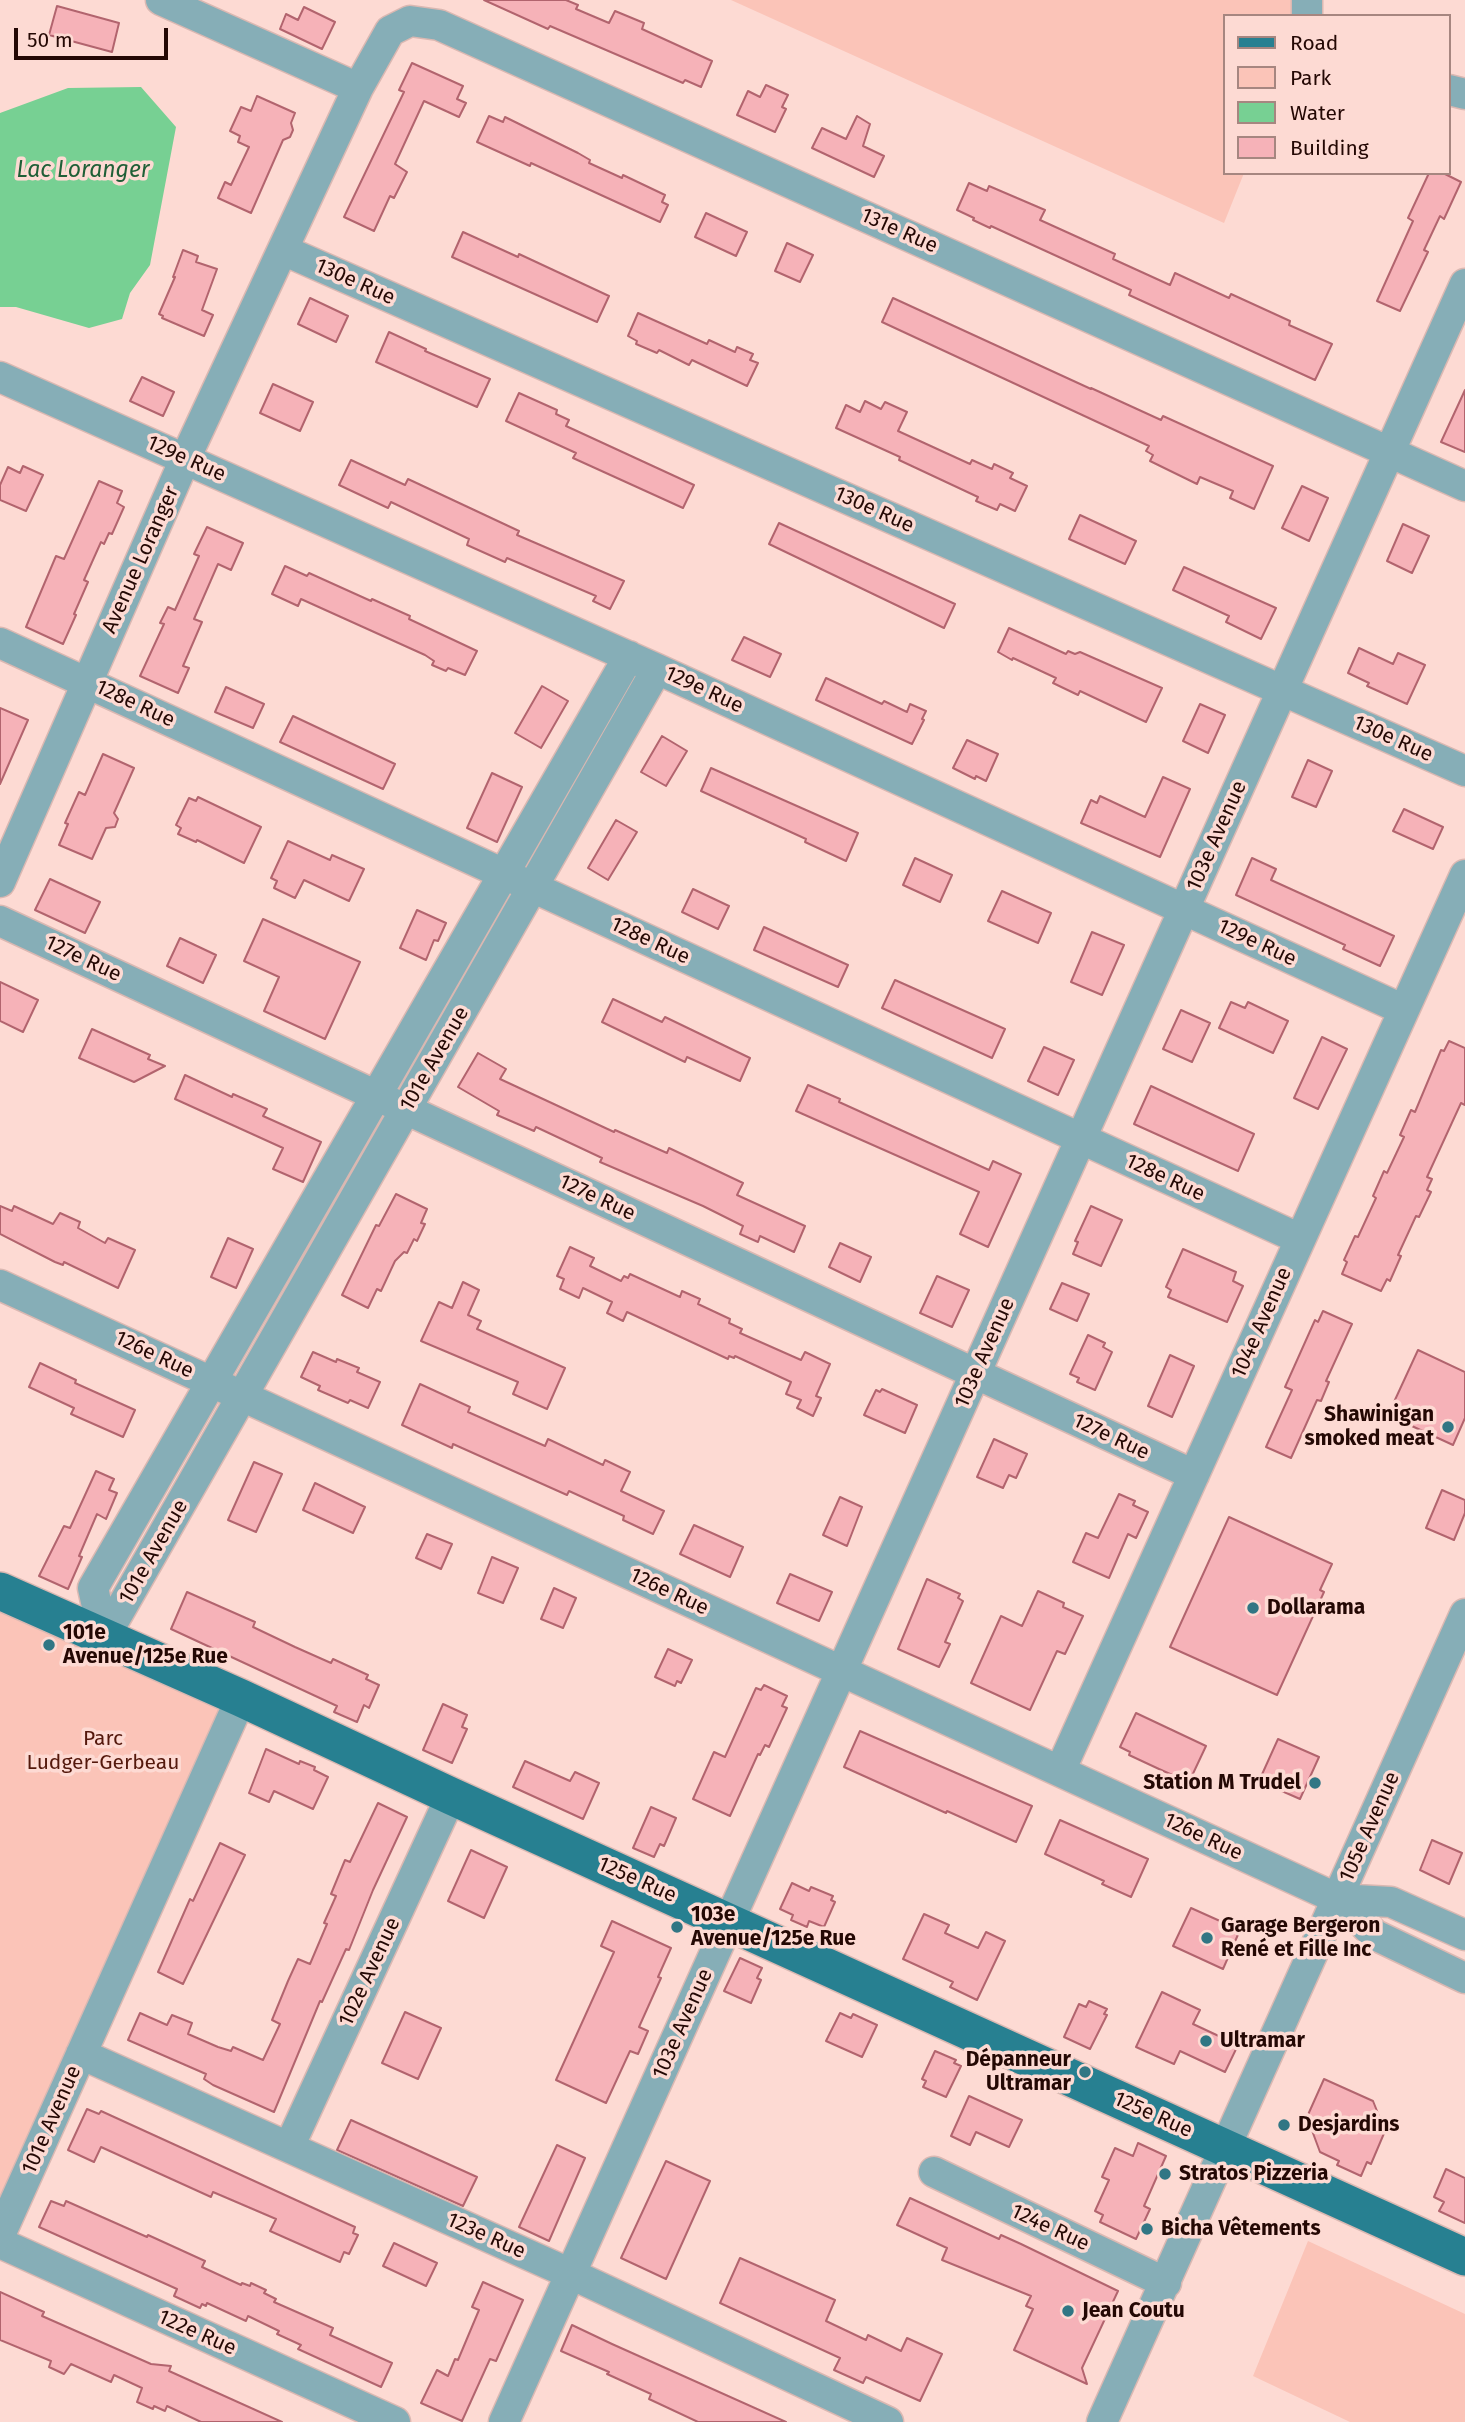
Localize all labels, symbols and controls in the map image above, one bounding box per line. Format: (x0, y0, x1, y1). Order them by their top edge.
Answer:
scale bar (18, 14, 172, 58)
legend (1224, 14, 1451, 175)
text: 50 m (27, 27, 73, 53)
text: Road (1290, 30, 1338, 56)
text: Park (1290, 65, 1331, 91)
text: Water (1290, 100, 1345, 126)
text: Building (1290, 135, 1369, 161)
water label: Lac Loranger (16, 157, 150, 185)
street label: 131e Rue (857, 203, 941, 259)
street label: 130e Rue (311, 253, 399, 311)
street label: 129e Rue (143, 430, 229, 488)
street label: 130e Rue (830, 481, 918, 539)
street label: Avenue Loranger (97, 482, 185, 638)
street label: 129e Rue (661, 661, 747, 719)
street label: 128e Rue (91, 675, 179, 733)
street label: 130e Rue (1349, 710, 1437, 768)
street label: 103e Avenue (1182, 777, 1252, 895)
street label: 128e Rue (606, 912, 694, 970)
street label: 129e Rue (1214, 914, 1300, 972)
street label: 127e Rue (41, 930, 125, 988)
street label: 101e Avenue (395, 1002, 475, 1116)
street label: 128e Rue (1121, 1149, 1209, 1207)
street label: 127e Rue (555, 1169, 639, 1227)
street label: 104e Avenue (1226, 1264, 1298, 1382)
street label: 103e Avenue (950, 1294, 1020, 1412)
street label: 126e Rue (111, 1326, 197, 1384)
place label: Shawinigan smoked meat (1305, 1402, 1434, 1452)
street label: 127e Rue (1069, 1408, 1153, 1466)
marker: Shawinigan smoked meat (1440, 1419, 1456, 1435)
street label: 101e Avenue (114, 1495, 194, 1609)
street label: 126e Rue (626, 1563, 712, 1621)
place label: Dollarama (1267, 1595, 1365, 1621)
marker: Dollarama (1245, 1600, 1261, 1616)
place label: 101e Avenue/125e Rue (63, 1620, 228, 1670)
marker: 101e Avenue/125e Rue (41, 1637, 57, 1653)
park label: Parc Ludger-Gerbeau (27, 1726, 179, 1776)
street label: 105e Avenue (1334, 1768, 1406, 1886)
place label: Station M Trudel (1143, 1770, 1301, 1796)
marker: Station M Trudel (1307, 1775, 1323, 1791)
street label: 126e Rue (1160, 1808, 1246, 1866)
street label: 125e Rue (594, 1852, 680, 1908)
place label: 103e Avenue/125e Rue (691, 1902, 856, 1952)
place label: Garage Bergeron René et Fille Inc (1221, 1913, 1380, 1963)
street label: 102e Avenue (334, 1914, 406, 2030)
marker: 103e Avenue/125e Rue (669, 1919, 685, 1935)
marker: Garage Bergeron René et Fille Inc (1199, 1930, 1215, 1946)
street label: 103e Avenue (648, 1965, 718, 2083)
place label: Ultramar (1220, 2028, 1305, 2054)
marker: Ultramar (1198, 2033, 1214, 2049)
place label: Dépanneur Ultramar (966, 2047, 1071, 2097)
street label: 101e Avenue (17, 2062, 87, 2178)
marker: Dépanneur Ultramar (1077, 2064, 1093, 2080)
street label: 125e Rue (1110, 2087, 1196, 2143)
place label: Desjardins (1298, 2112, 1399, 2138)
marker: Desjardins (1276, 2117, 1292, 2133)
place label: Stratos Pizzeria (1179, 2161, 1328, 2187)
marker: Stratos Pizzeria (1157, 2166, 1173, 2182)
street label: 124e Rue (1007, 2199, 1093, 2257)
street label: 123e Rue (443, 2208, 529, 2264)
place label: Bicha Vêtements (1161, 2216, 1321, 2242)
marker: Bicha Vêtements (1139, 2221, 1155, 2237)
place label: Jean Coutu (1082, 2298, 1185, 2324)
marker: Jean Coutu (1060, 2303, 1076, 2319)
street label: 122e Rue (154, 2305, 240, 2361)

